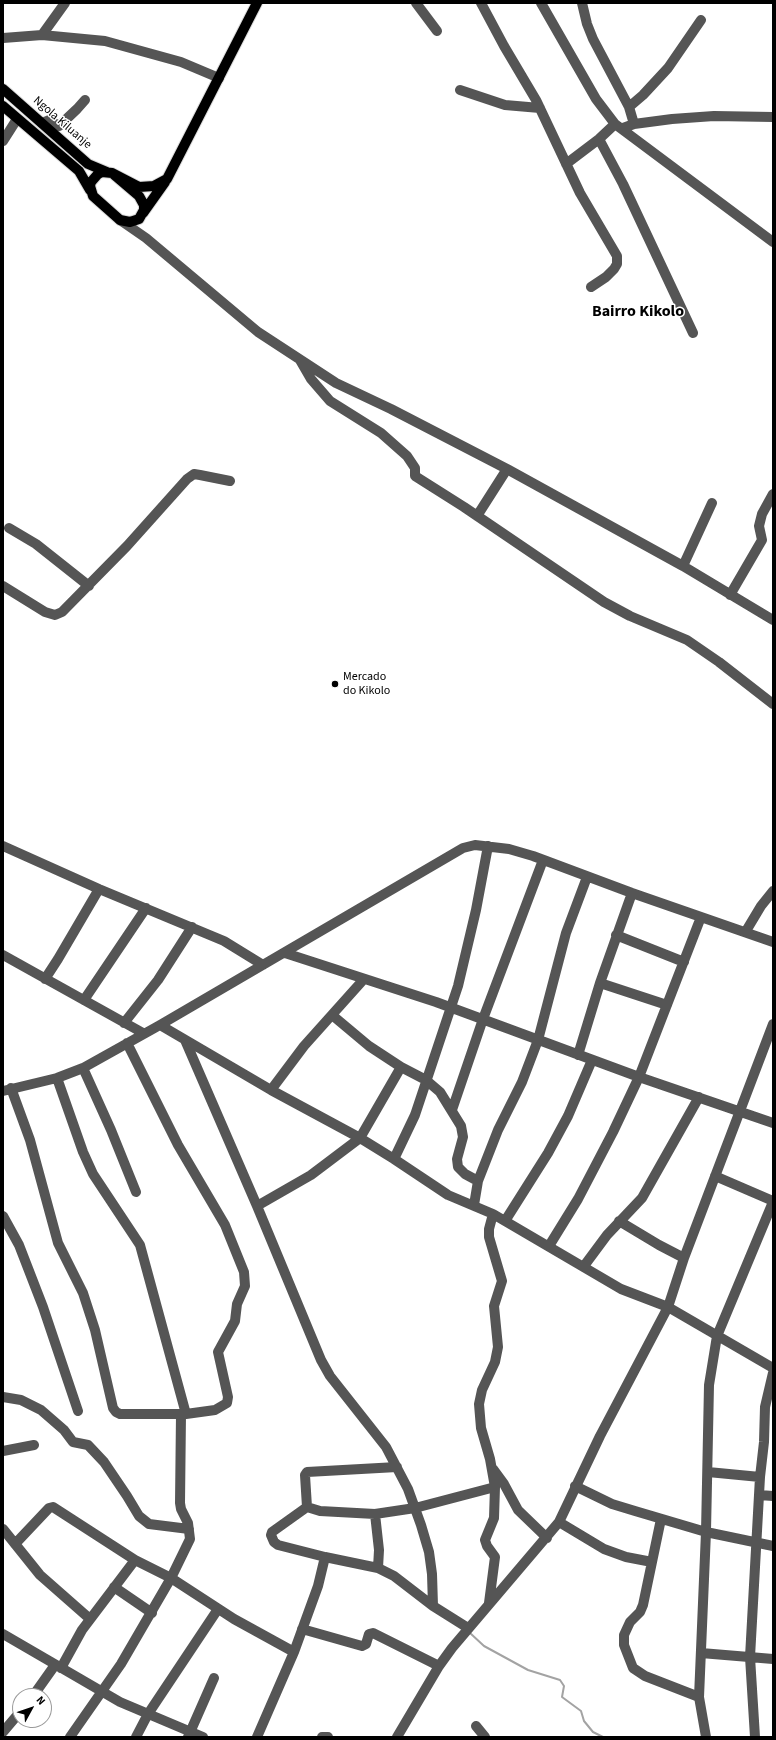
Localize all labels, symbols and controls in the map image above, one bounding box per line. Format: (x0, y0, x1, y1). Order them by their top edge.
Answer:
street label: Ngola Kiluanje (30, 94, 94, 152)
district label: Bairro Kikolo (592, 302, 684, 322)
place label: Mercado do Kikolo (343, 670, 390, 698)
marker: Mercado do Kikolo (330, 679, 340, 689)
north arrow (12, 1688, 52, 1728)
text: N (33, 1693, 49, 1708)

